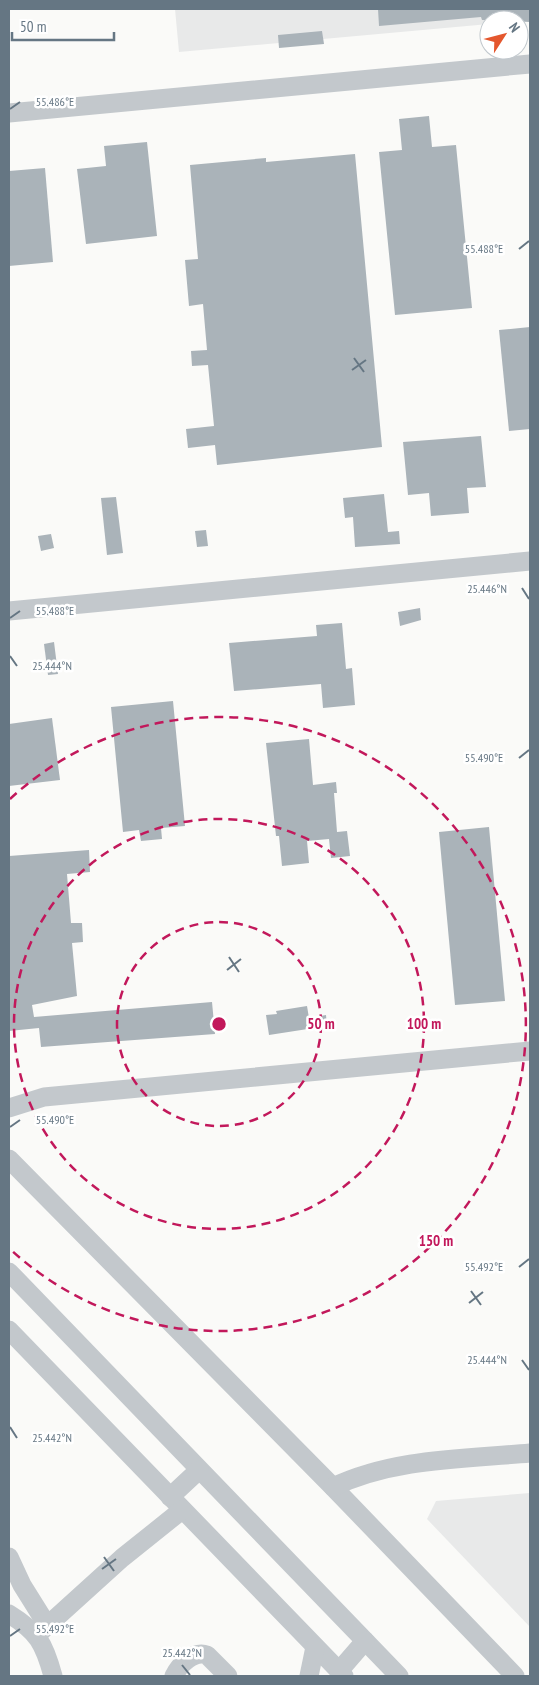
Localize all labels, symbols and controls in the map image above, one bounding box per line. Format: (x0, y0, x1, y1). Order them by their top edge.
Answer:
scale bar (12, 10, 115, 42)
north arrow (479, 10, 529, 60)
text: 50 m (20, 17, 46, 36)
text: N (505, 19, 524, 36)
text: 55.486°E (36, 94, 74, 109)
text: 55.488°E (465, 241, 503, 256)
text: 25.446°N (467, 581, 507, 596)
text: 55.488°E (36, 603, 74, 618)
text: 25.444°N (32, 658, 72, 673)
text: 55.490°E (465, 750, 503, 765)
text: 50 m (307, 1014, 335, 1033)
text: 100 m (407, 1014, 441, 1033)
centre of rings (210, 1015, 228, 1033)
text: 55.490°E (36, 1112, 74, 1127)
text: 150 m (419, 1231, 453, 1250)
text: 55.492°E (465, 1259, 503, 1274)
text: 25.444°N (467, 1352, 507, 1367)
text: 25.442°N (32, 1430, 72, 1445)
text: 55.492°E (36, 1621, 74, 1636)
text: 25.442°N (162, 1645, 202, 1660)

